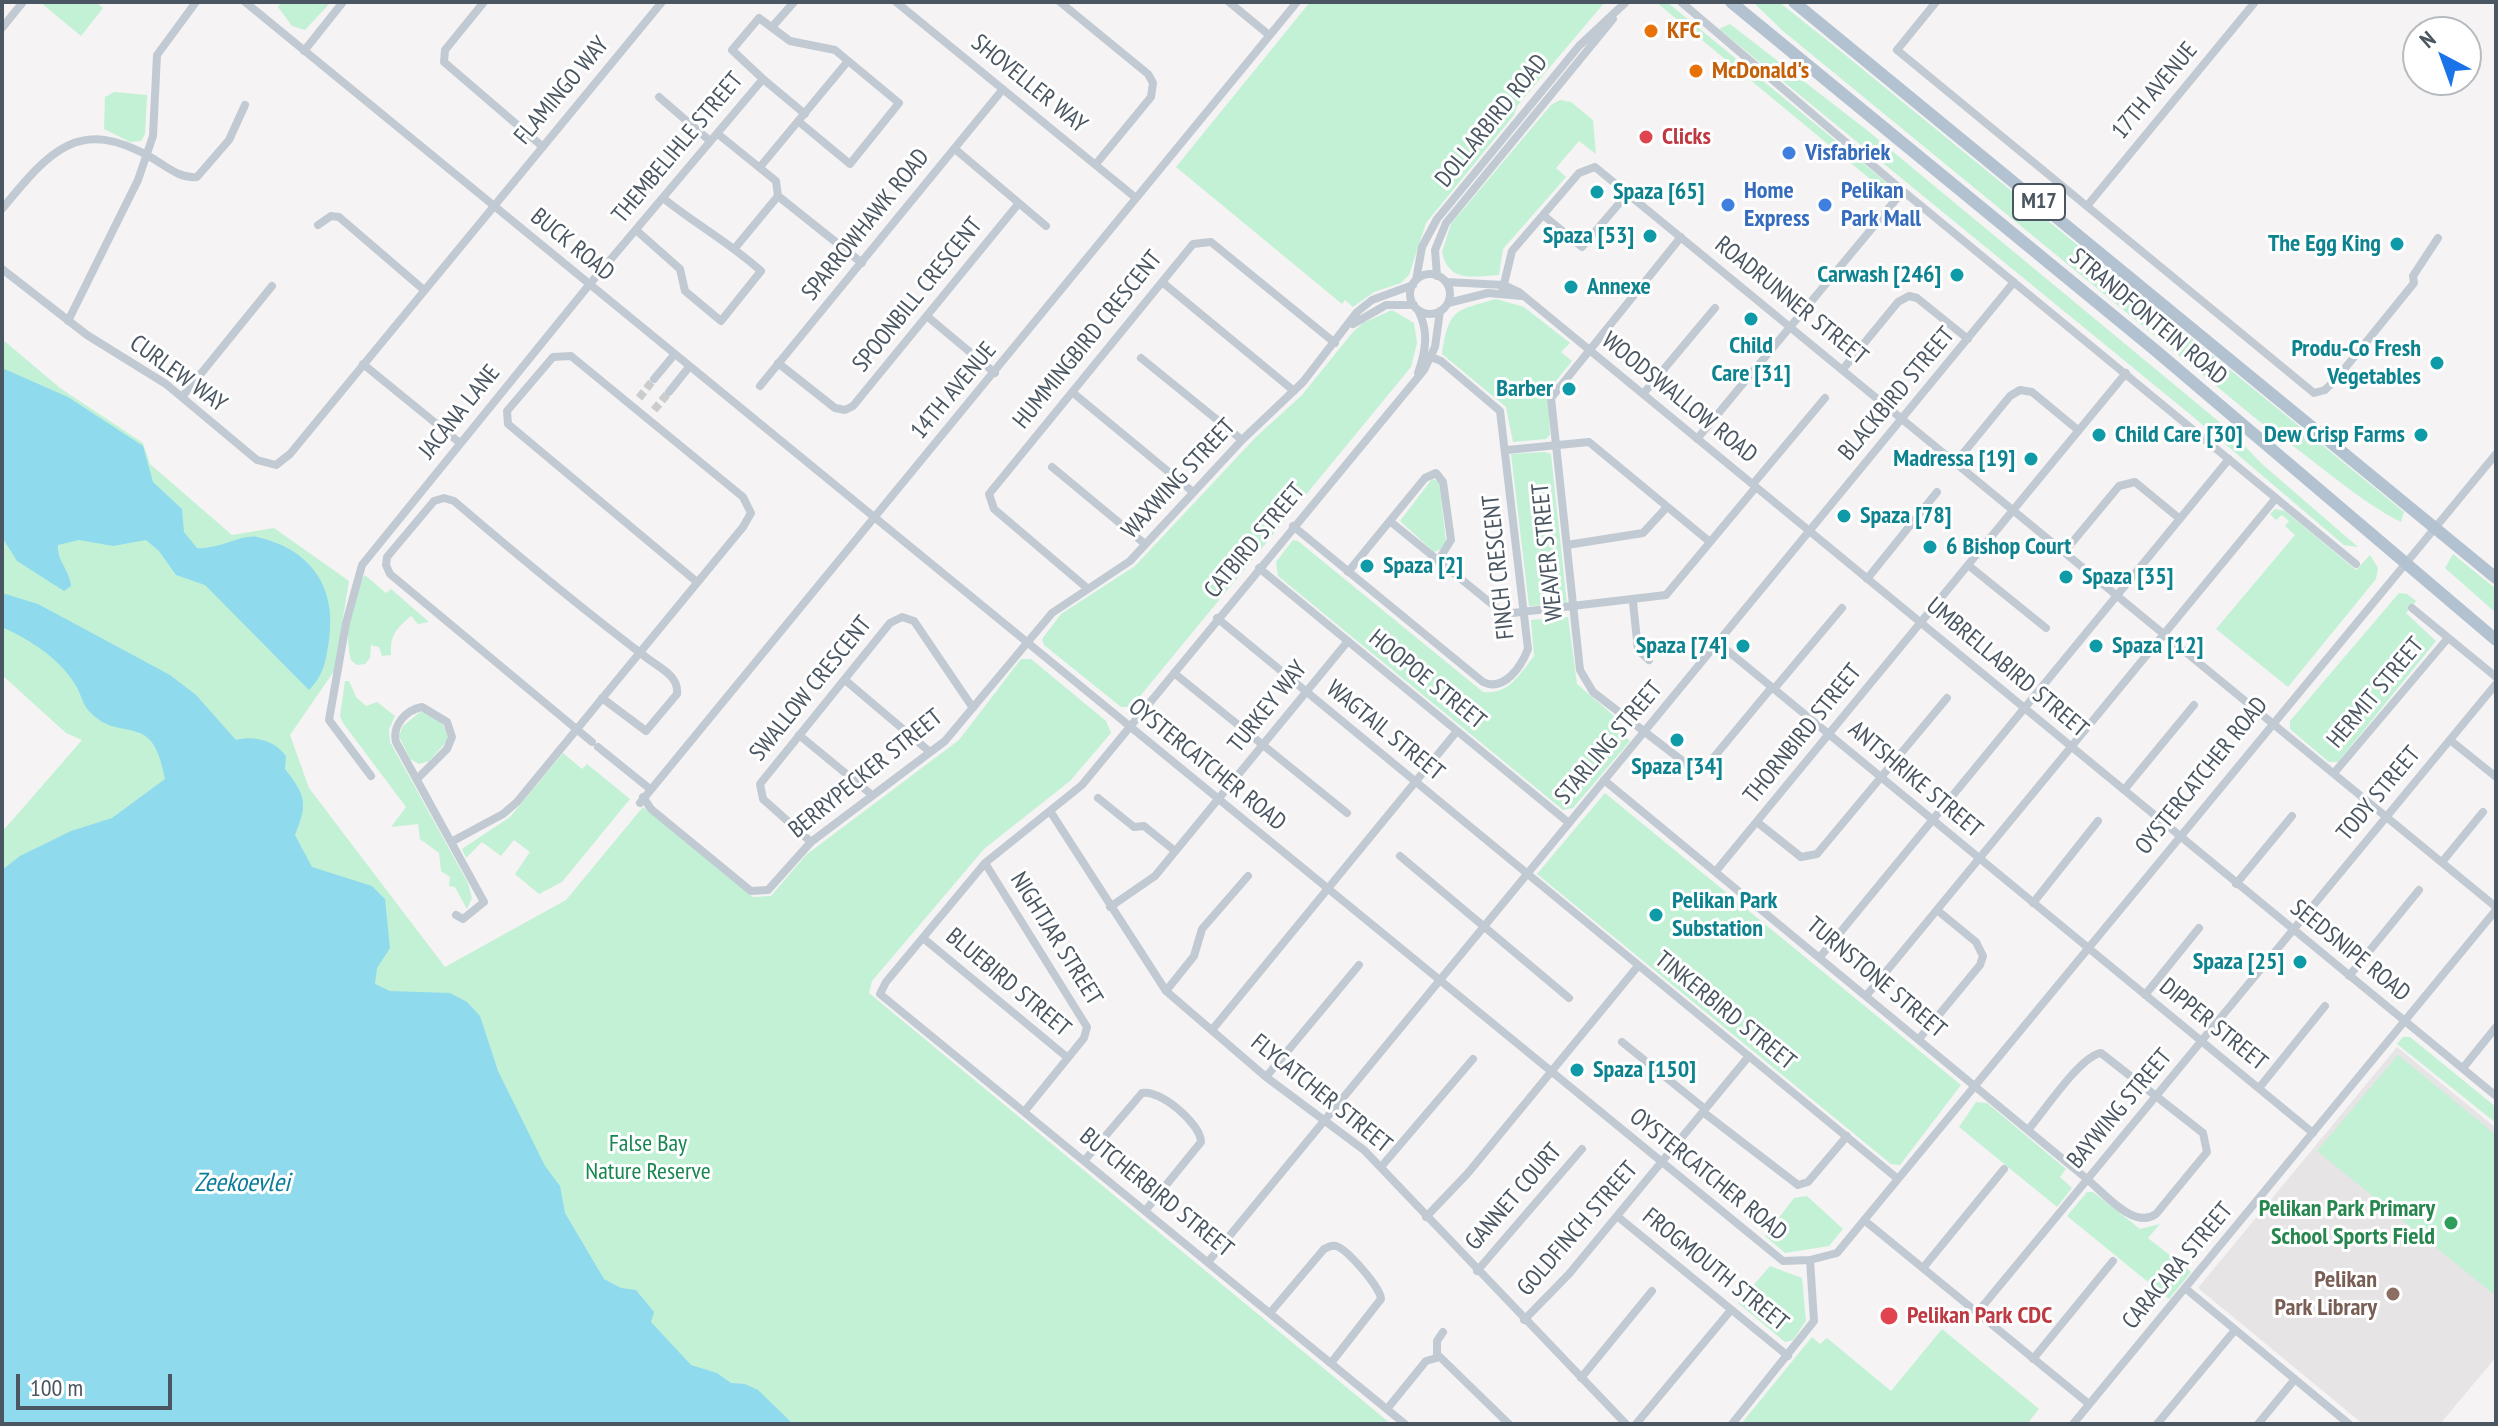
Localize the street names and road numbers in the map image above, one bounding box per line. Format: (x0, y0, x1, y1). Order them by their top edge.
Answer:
street label: SHOVELLER WAY (965, 29, 1093, 139)
street label: FLAMINGO WAY (509, 31, 615, 151)
street label: 17TH AVENUE (2106, 37, 2204, 145)
street label: DOLLARBIRD ROAD (1430, 49, 1554, 193)
street label: THEMBELIHLE STREET (606, 67, 750, 229)
street label: SPARROWHAWK ROAD (796, 143, 936, 307)
road number: M17 (2013, 184, 2065, 220)
street label: BUCK ROAD (524, 203, 620, 287)
street label: SPOONBILL CRESCENT (847, 212, 989, 378)
street label: ROADRUNNER STREET (1709, 231, 1873, 371)
street label: STRANDFONTEIN ROAD (2063, 243, 2233, 391)
street label: HUMMINGBIRD CRESCENT (1007, 245, 1169, 435)
street label: BLACKBIRD STREET (1833, 322, 1961, 466)
street label: WOODSWALLOW ROAD (1595, 326, 1763, 470)
street label: CURLEW WAY (124, 329, 232, 419)
street label: 14TH AVENUE (905, 337, 1003, 445)
street label: JACANA LANE (413, 359, 507, 465)
street label: WAXWING STREET (1116, 413, 1242, 545)
street label: CATBIRD STREET (1199, 478, 1311, 604)
street label: WEAVER STREET (1526, 482, 1570, 622)
street label: FINCH CRESCENT (1477, 493, 1521, 641)
street label: UMBRELLABIRD STREET (1920, 592, 2094, 744)
street label: SWALLOW CRESCENT (744, 611, 878, 767)
street label: HOOPOE STREET (1363, 624, 1491, 736)
street label: HERMIT STREET (2322, 632, 2430, 754)
street label: TURKEY WAY (1222, 655, 1314, 759)
street label: THORNBIRD STREET (1738, 658, 1868, 810)
street label: WAGTAIL STREET (1320, 675, 1450, 787)
street label: STARLING STREET (1549, 676, 1669, 810)
street label: OYSTERCATCHER ROAD (2130, 692, 2274, 860)
street label: OYSTERCATCHER ROAD (1123, 693, 1291, 837)
street label: BERRYPECKER STREET (783, 703, 949, 845)
street label: ANTSHRIKE STREET (1842, 716, 1988, 844)
street label: TODY STREET (2331, 741, 2427, 847)
street label: NIGHTJAR STREET (1004, 867, 1108, 1011)
street label: SEEDSNIPE ROAD (2284, 894, 2416, 1008)
street label: TURNSTONE STREET (1800, 911, 1952, 1045)
street label: BLUEBIRD STREET (940, 922, 1076, 1044)
street label: TINKERBIRD STREET (1649, 945, 1801, 1077)
street label: DIPPER STREET (2153, 973, 2273, 1077)
street label: FLYCATCHER STREET (1245, 1028, 1397, 1160)
street label: BAYWING STREET (2062, 1043, 2178, 1175)
street label: OYSTERCATCHER ROAD (1624, 1103, 1792, 1247)
street label: BUTCHERBIRD STREET (1073, 1122, 1239, 1264)
street label: GANNET COURT (1460, 1138, 1568, 1256)
street label: GOLDFINCH STREET (1512, 1156, 1644, 1302)
street label: CARACARA STREET (2117, 1197, 2239, 1335)
street label: FROGMOUTH STREET (1636, 1202, 1794, 1338)

